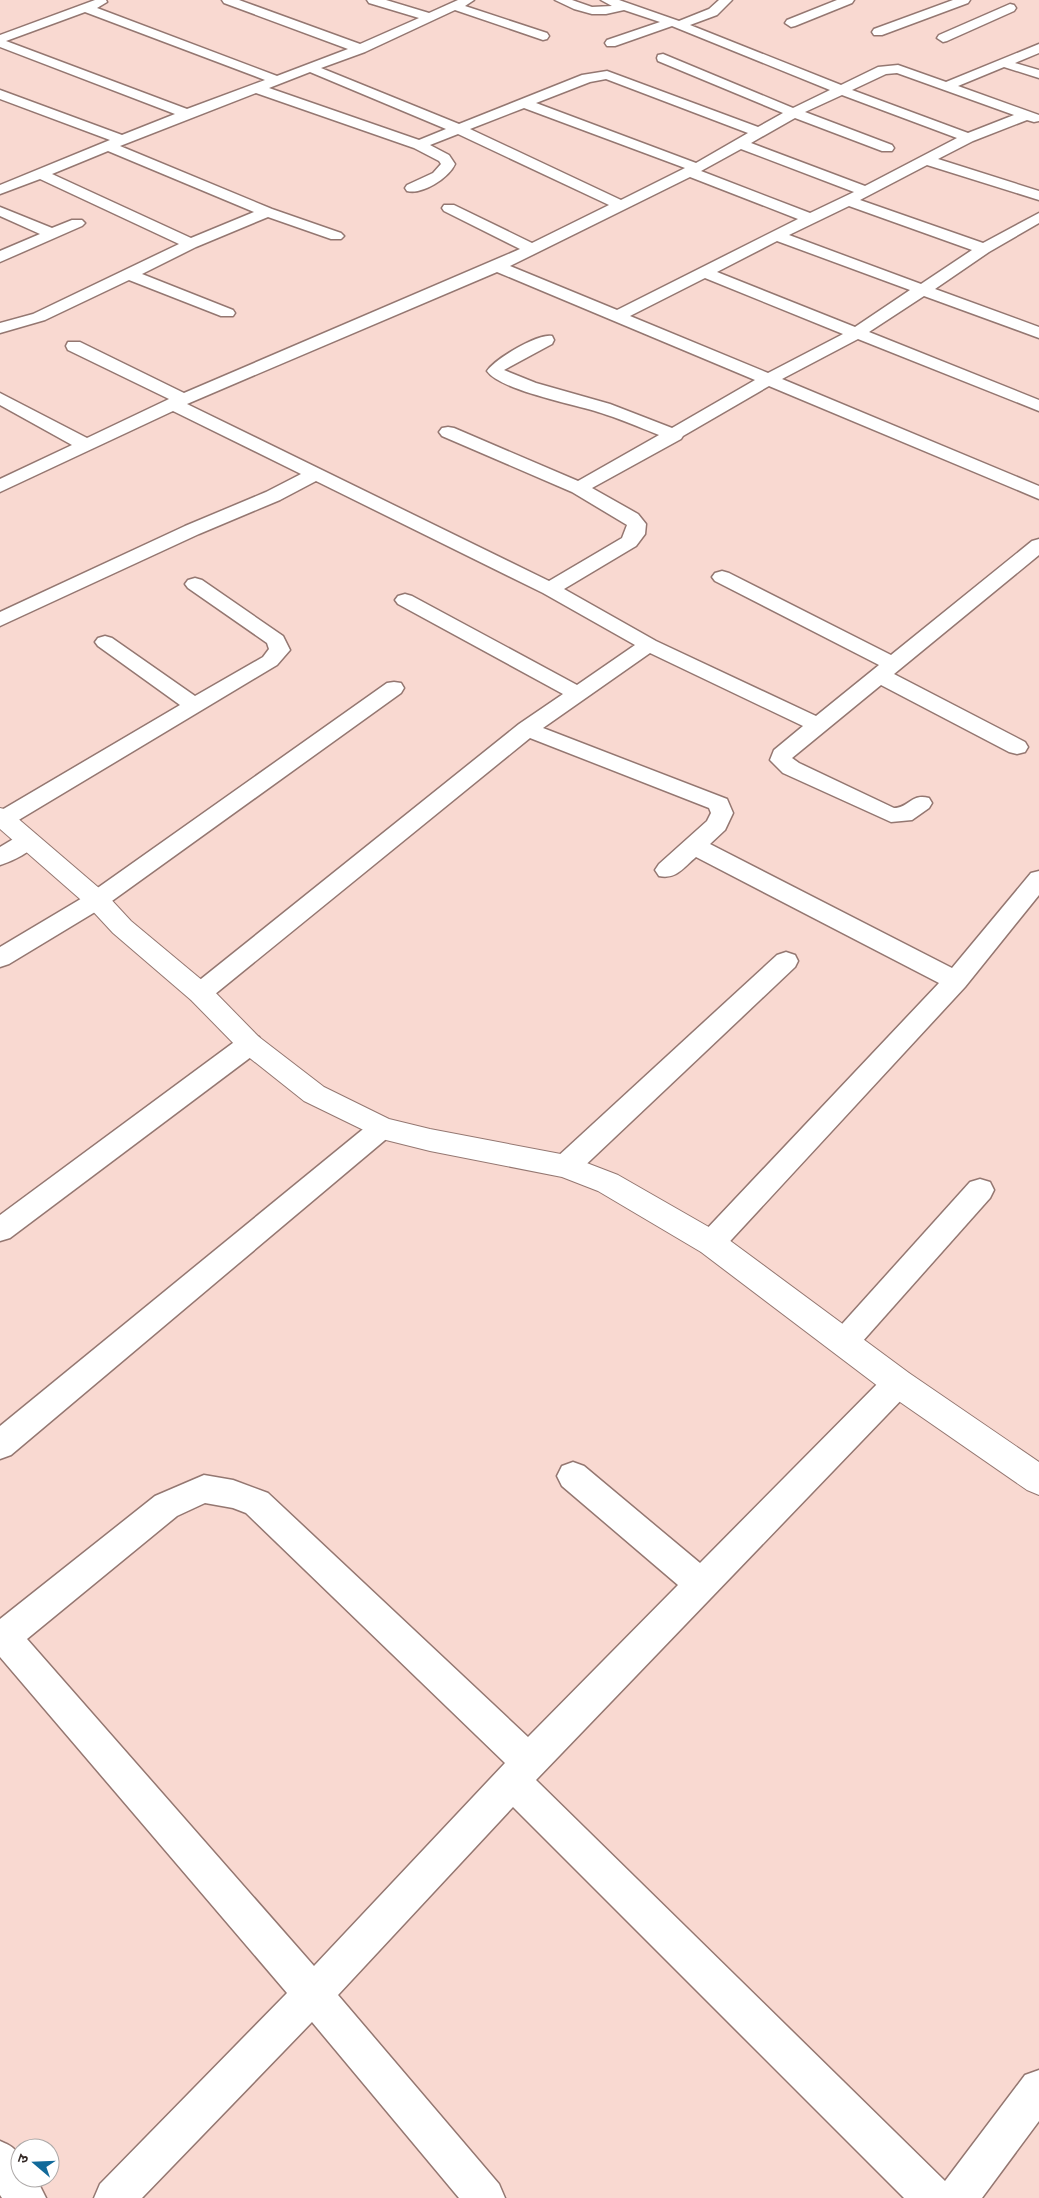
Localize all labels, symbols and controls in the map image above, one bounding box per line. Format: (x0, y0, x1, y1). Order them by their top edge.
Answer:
north arrow (10, 2138, 60, 2188)
text: उ (13, 2151, 32, 2165)

